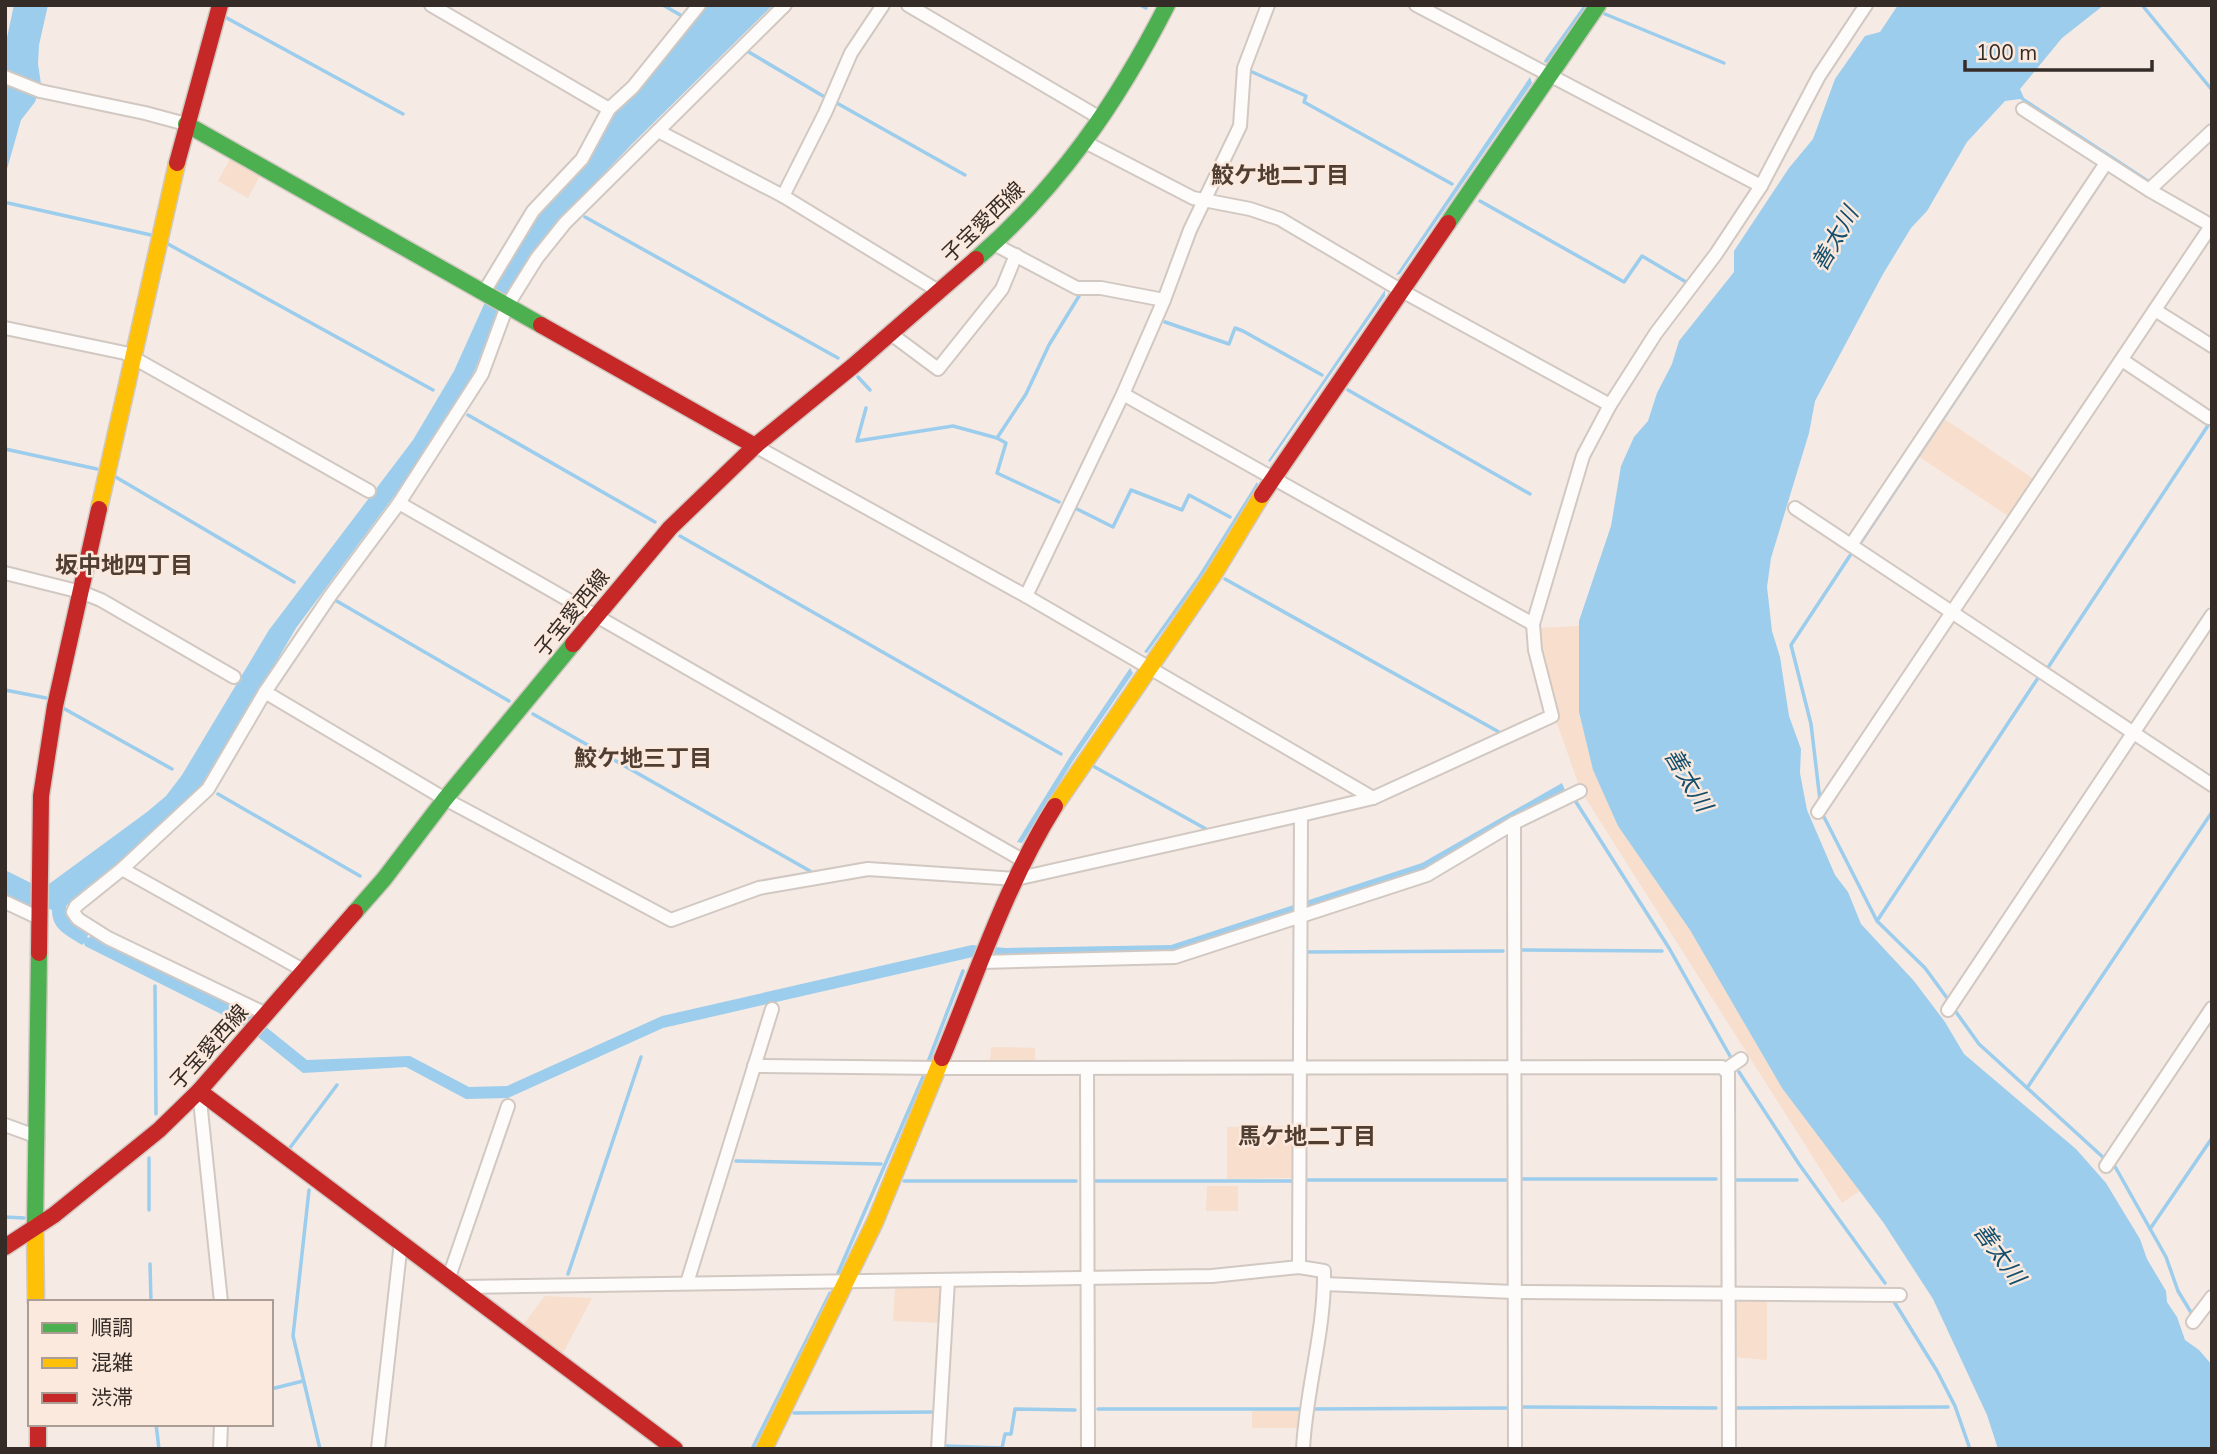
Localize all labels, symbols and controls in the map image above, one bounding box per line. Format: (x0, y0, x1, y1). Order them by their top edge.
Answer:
scale bar (1965, 28, 2152, 72)
text: 100 m (1976, 39, 2037, 67)
district label: 鮫ケ地二丁目 (1211, 160, 1349, 191)
street label: 子宝愛西線 (936, 175, 1030, 269)
water label: 善太川 (1804, 199, 1867, 277)
district label: 坂中地四丁目 (55, 550, 193, 581)
street label: 子宝愛西線 (528, 563, 616, 663)
water label: 善太川 (1657, 742, 1721, 820)
district label: 鮫ケ地三丁目 (574, 743, 712, 774)
street label: 子宝愛西線 (163, 999, 255, 1095)
district label: 馬ケ地二丁目 (1238, 1121, 1376, 1152)
water label: 善太川 (1966, 1217, 2034, 1293)
legend (28, 1300, 273, 1426)
text: 順調 (91, 1314, 133, 1342)
text: 混雑 (91, 1349, 133, 1377)
text: 渋滞 (91, 1384, 133, 1412)

